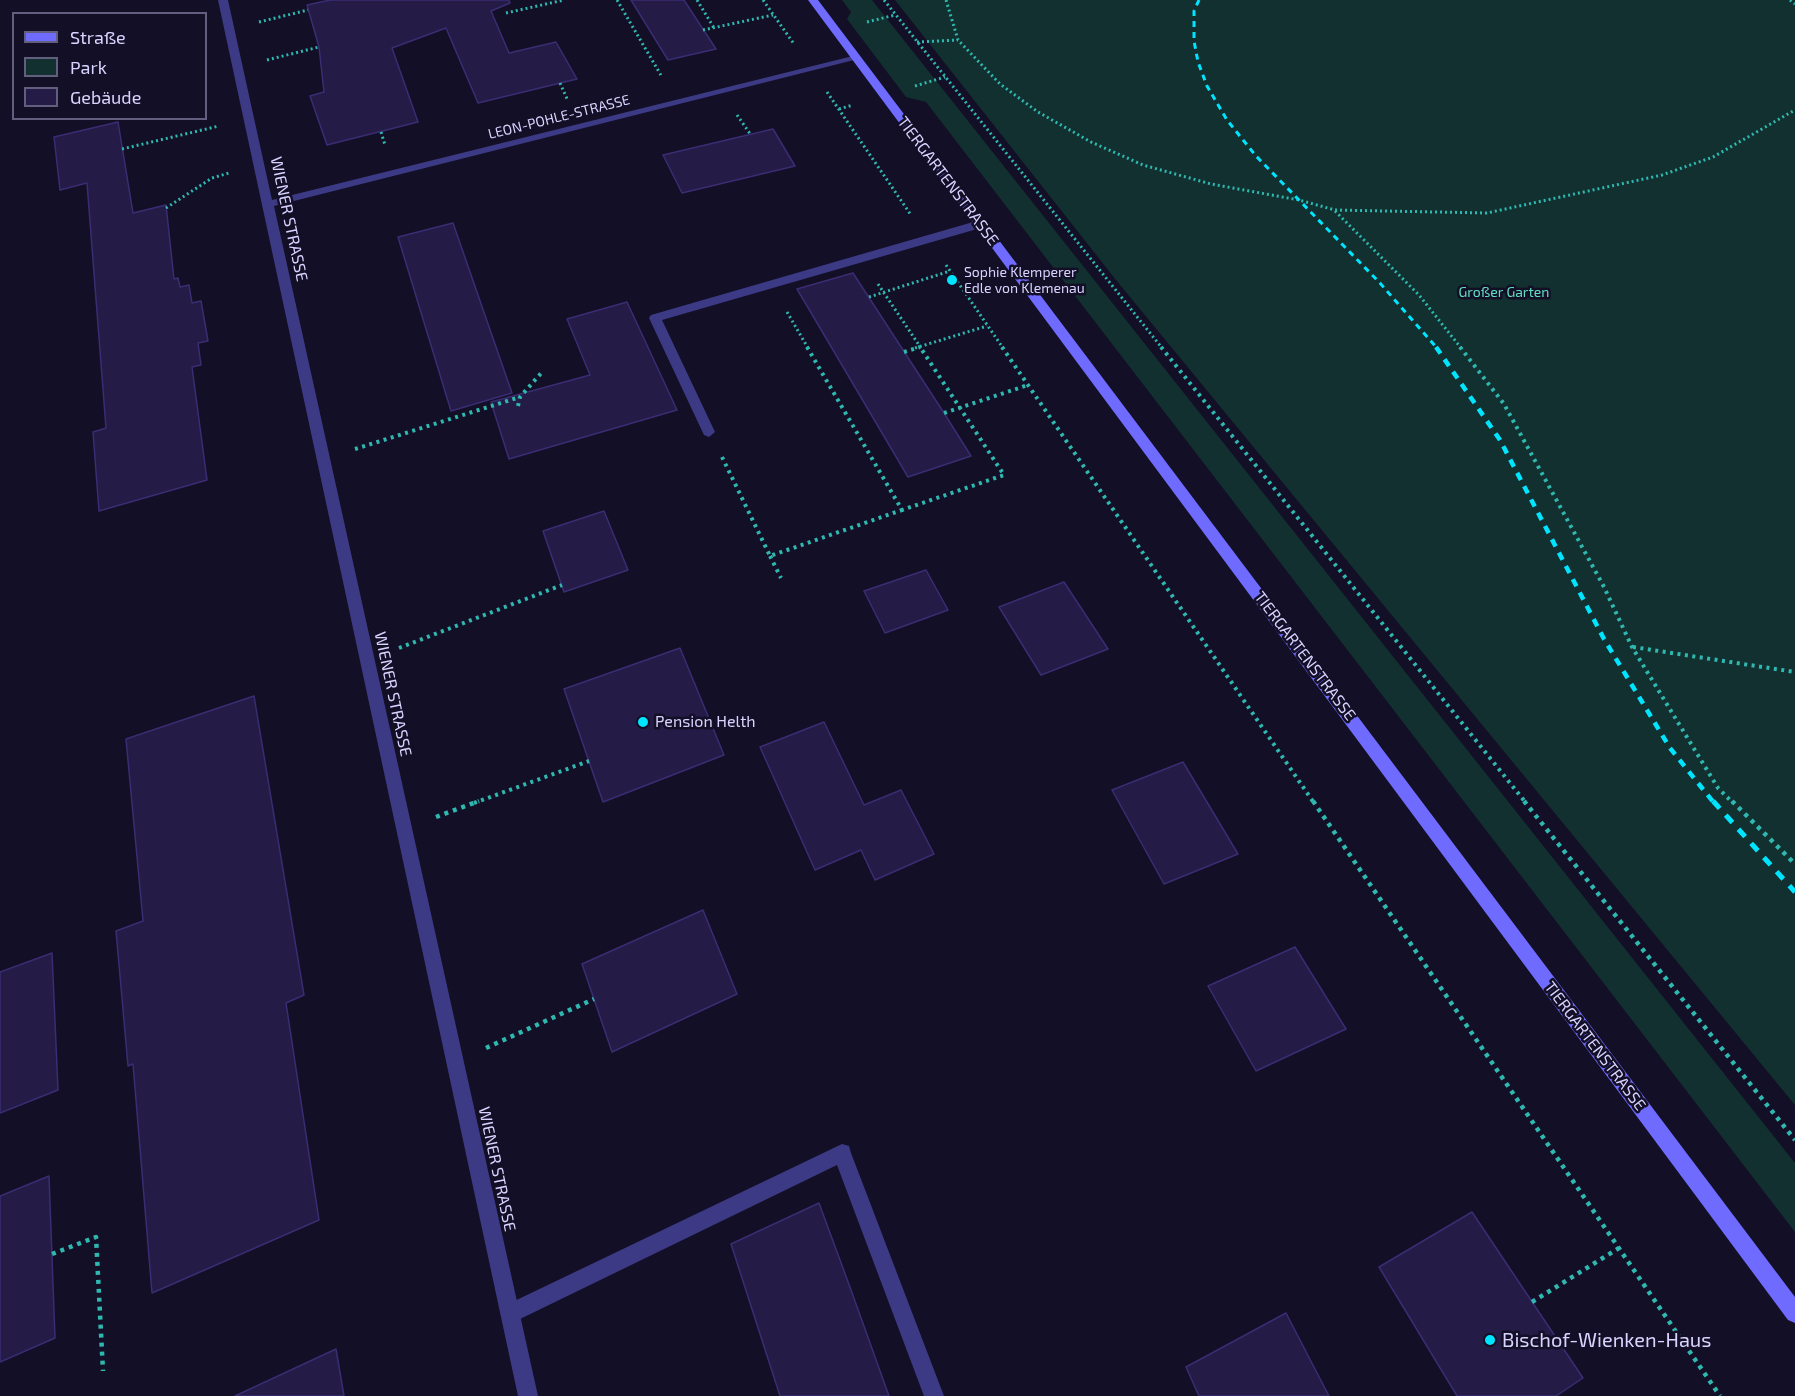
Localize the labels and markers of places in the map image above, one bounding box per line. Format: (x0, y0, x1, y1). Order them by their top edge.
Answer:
place label: Sophie Klemperer Edle von Klemenau (964, 264, 1085, 296)
marker: Sophie Klemperer Edle von Klemenau (945, 273, 959, 287)
place label: Pension Helth (655, 712, 756, 732)
marker: Pension Helth (636, 715, 650, 729)
place label: Bischof-Wienken-Haus (1502, 1328, 1711, 1352)
marker: Bischof-Wienken-Haus (1483, 1333, 1497, 1347)

